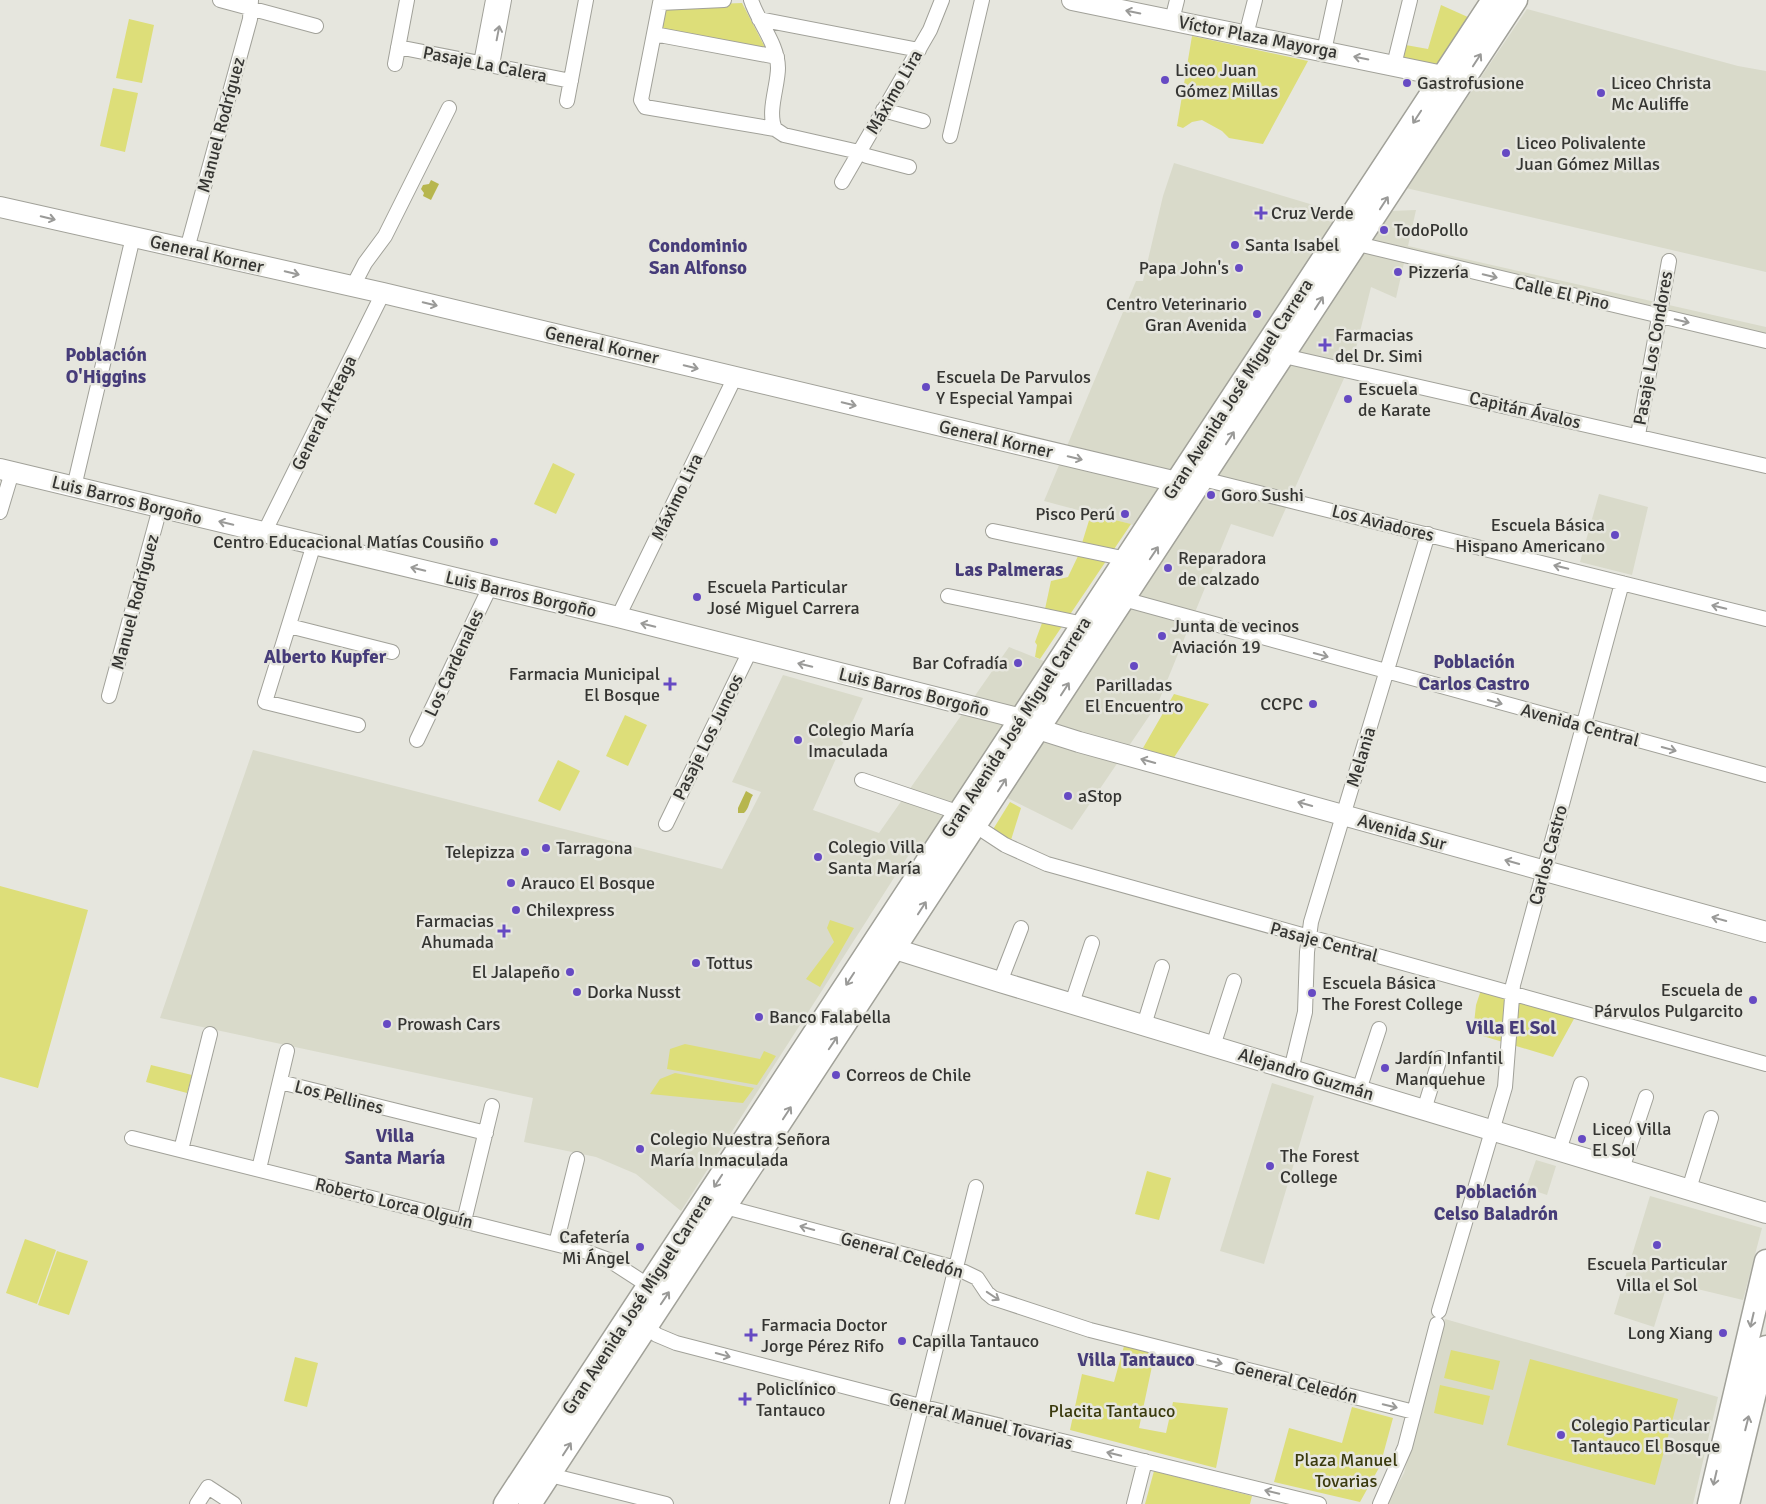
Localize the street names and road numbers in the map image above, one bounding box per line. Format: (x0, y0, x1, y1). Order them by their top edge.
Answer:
street label: Víctor Plaza Mayorga (1177, 11, 1339, 63)
street label: Pasaje La Calera (421, 41, 549, 87)
street label: Máximo Lira (861, 46, 927, 138)
street label: Manuel Rodríguez (192, 55, 250, 195)
street label: General Korner (148, 230, 266, 278)
street label: Pasaje Los Condores (1629, 269, 1677, 427)
street label: Calle El Pino (1512, 271, 1612, 315)
street label: Gran Avenida José Miguel Carrera (1158, 275, 1318, 503)
street label: General Korner (543, 321, 661, 369)
street label: General Arteaga (287, 352, 361, 474)
street label: Capitán Ávalos (1467, 386, 1583, 434)
street label: General Korner (937, 415, 1055, 463)
street label: Máximo Lira (646, 450, 708, 544)
street label: Luis Barros Borgoño (49, 471, 205, 529)
street label: Los Aviadores (1329, 500, 1437, 546)
street label: Manuel Rodríguez (106, 532, 164, 672)
street label: Luis Barros Borgoño (443, 566, 599, 622)
street label: Los Cardenales (420, 606, 489, 720)
street label: Gran Avenida José Miguel Carrera (936, 613, 1096, 841)
street label: Luis Barros Borgoño (836, 663, 992, 721)
street label: Pasaje Los Juncos (668, 670, 748, 804)
street label: Avenida Central (1518, 699, 1642, 751)
street label: Melania (1341, 724, 1381, 790)
street label: Carlos Castro (1524, 803, 1572, 907)
street label: Avenida Sur (1355, 809, 1449, 855)
street label: Pasaje Central (1268, 917, 1380, 967)
street label: Alejandro Guzmán (1235, 1043, 1377, 1105)
street label: Los Pellines (292, 1075, 386, 1119)
street label: Roberto Lorca Olguín (313, 1173, 475, 1233)
street label: Gran Avenida José Miguel Carrera (557, 1190, 717, 1418)
street label: General Celedón (838, 1227, 966, 1283)
street label: General Celedón (1232, 1356, 1360, 1408)
street label: General Manuel Tovarias (887, 1388, 1075, 1454)

